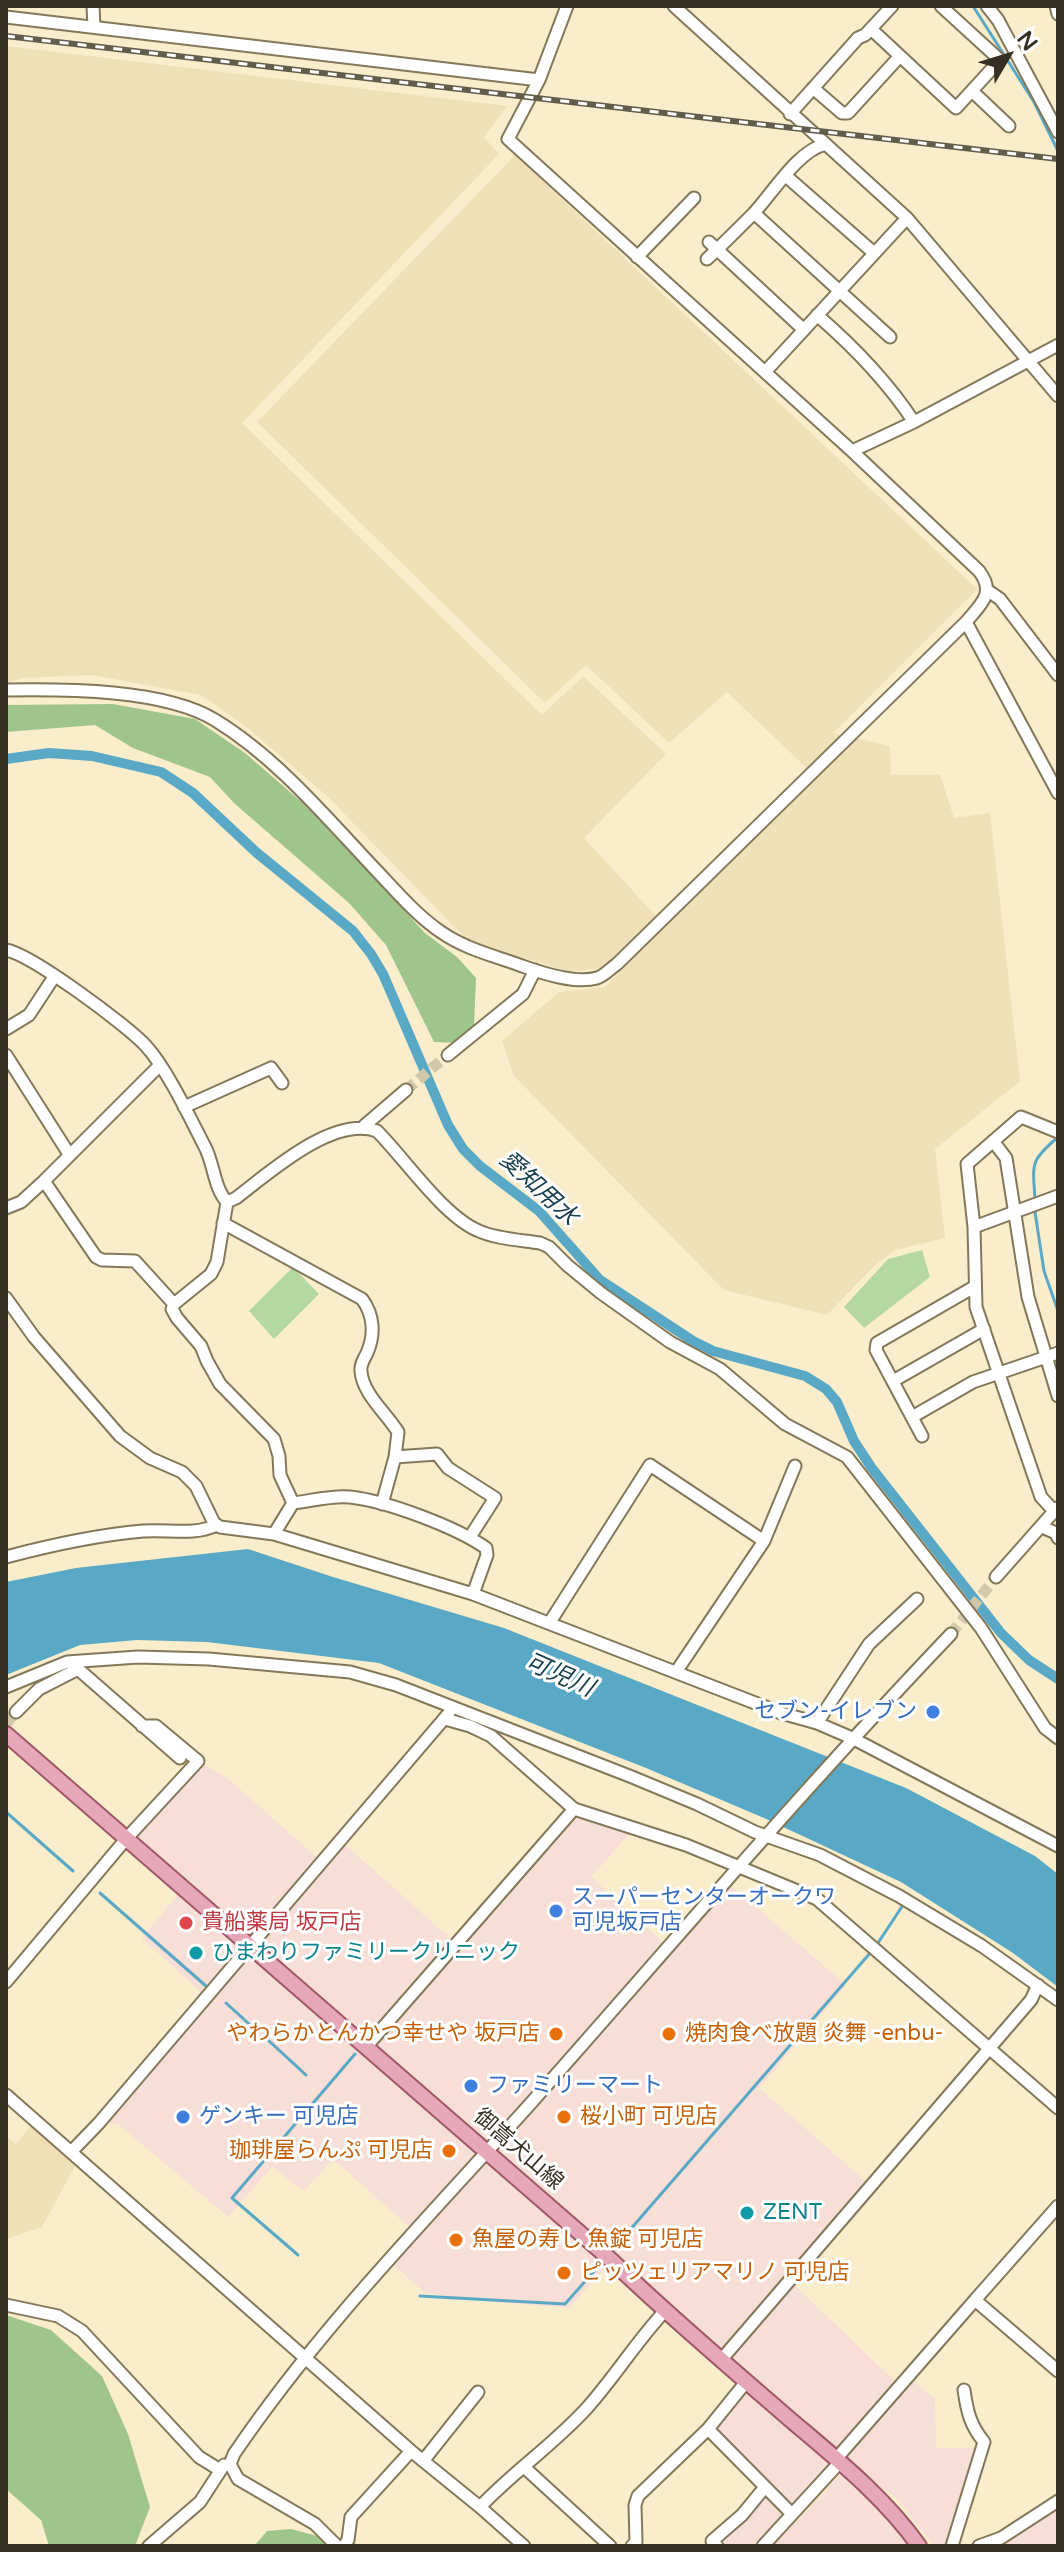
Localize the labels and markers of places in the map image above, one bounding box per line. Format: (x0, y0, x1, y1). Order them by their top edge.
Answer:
place label: セブン-イレブン (754, 1699, 917, 1725)
marker: セブン-イレブン (924, 1703, 942, 1721)
place label: スーパーセンターオークワ 可児坂戸店 (572, 1885, 836, 1936)
marker: スーパーセンターオークワ 可児坂戸店 (547, 1902, 565, 1920)
place label: 貴船薬局 坂戸店 (202, 1910, 362, 1936)
marker: 貴船薬局 坂戸店 (177, 1914, 195, 1932)
place label: ひまわりファミリークリニック (212, 1940, 520, 1966)
marker: ひまわりファミリークリニック (187, 1944, 205, 1962)
place label: やわらかとんかつ幸せや 坂戸店 (226, 2021, 540, 2047)
place label: 焼肉食べ放題 炎舞 ‐enbu‐ (685, 2021, 944, 2047)
marker: やわらかとんかつ幸せや 坂戸店 (547, 2025, 565, 2043)
marker: 焼肉食べ放題 炎舞 ‐enbu‐ (660, 2025, 678, 2043)
place label: ファミリーマート (487, 2073, 663, 2099)
marker: ファミリーマート (462, 2077, 480, 2095)
place label: ゲンキー 可児店 (199, 2104, 359, 2130)
place label: 桜小町 可児店 (580, 2104, 718, 2130)
marker: ゲンキー 可児店 (174, 2108, 192, 2126)
marker: 桜小町 可児店 (555, 2108, 573, 2126)
place label: 珈琲屋らんぷ 可児店 (229, 2138, 433, 2164)
marker: 珈琲屋らんぷ 可児店 (440, 2142, 458, 2160)
place label: ZENT (763, 2200, 822, 2226)
marker: ZENT (738, 2204, 756, 2222)
place label: 魚屋の寿し 魚錠 可児店 (472, 2227, 703, 2253)
marker: 魚屋の寿し 魚錠 可児店 (447, 2231, 465, 2249)
place label: ピッツェリアマリノ 可児店 (580, 2260, 850, 2286)
marker: ピッツェリアマリノ 可児店 (555, 2264, 573, 2282)

